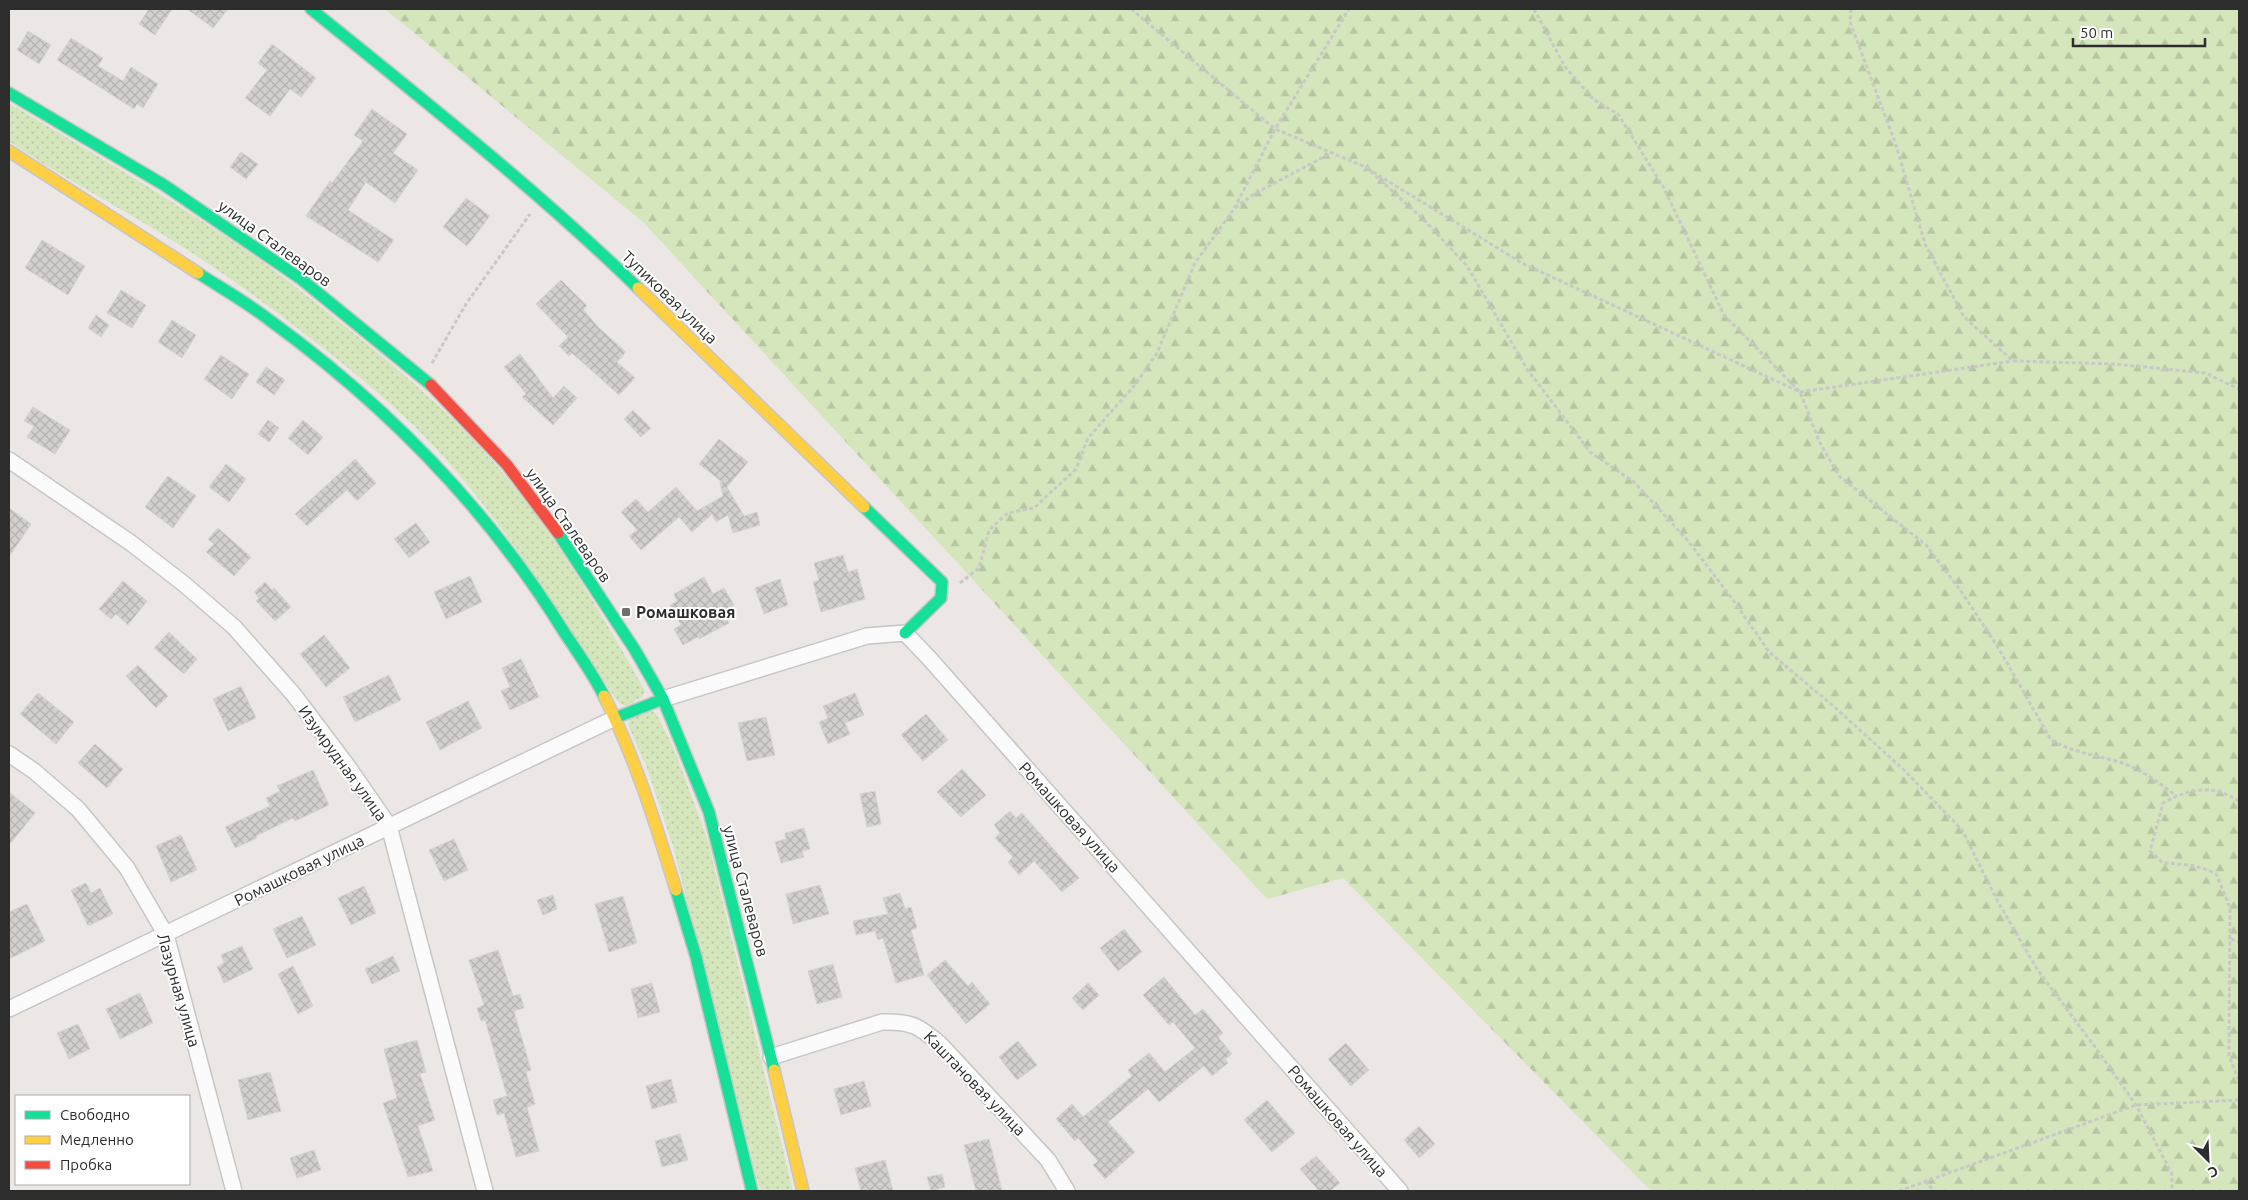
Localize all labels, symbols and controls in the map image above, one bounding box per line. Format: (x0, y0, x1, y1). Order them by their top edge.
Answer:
scale bar (2073, 15, 2206, 47)
text: 50 m (2080, 24, 2113, 41)
street label: улица Сталеваров (215, 196, 335, 290)
street label: Тупиковая улица (619, 247, 721, 347)
street label: улица Сталеваров (523, 465, 615, 585)
place label: Ромашковая (636, 603, 735, 621)
marker: Ромашковая (620, 606, 632, 618)
street label: Изумрудная улица (295, 702, 391, 824)
street label: Ромашковая улица (1016, 758, 1124, 876)
street label: улица Сталеваров (720, 823, 772, 959)
street label: Ромашковая улица (231, 831, 367, 909)
street label: Лазурная улица (154, 931, 204, 1049)
street label: Каштановая улица (921, 1027, 1029, 1139)
street label: Ромашковая улица (1285, 1062, 1391, 1180)
legend (15, 1095, 190, 1185)
text: Свободно (60, 1106, 130, 1123)
text: Медленно (60, 1131, 134, 1148)
north arrow (2183, 1135, 2233, 1185)
text: Пробка (60, 1156, 112, 1173)
text: С (2206, 1163, 2221, 1181)

